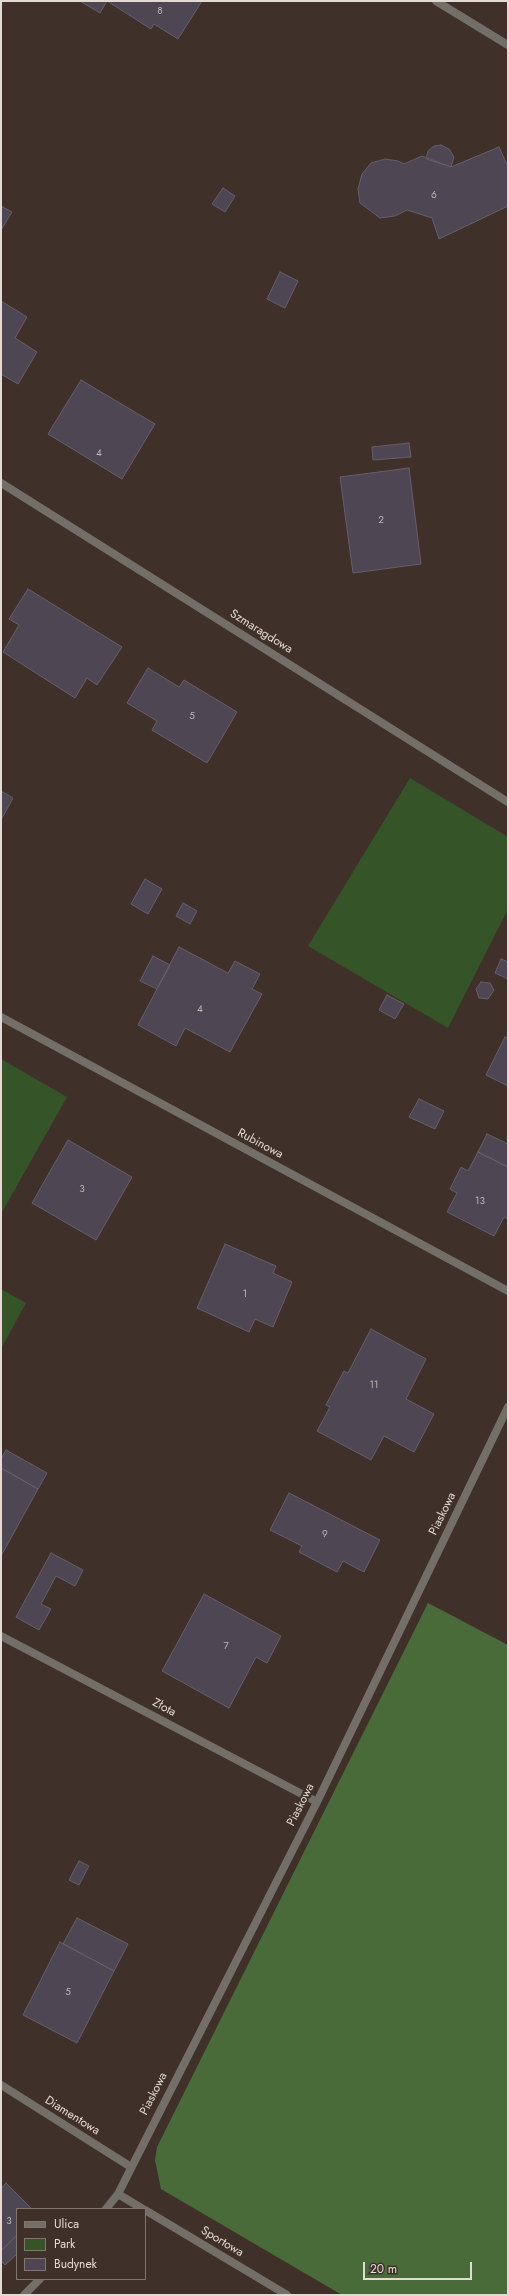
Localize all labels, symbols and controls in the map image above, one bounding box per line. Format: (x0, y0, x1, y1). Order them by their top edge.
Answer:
house number: 8 (157, 6, 163, 18)
house number: 6 (431, 190, 437, 202)
house number: 4 (96, 448, 102, 460)
house number: 2 (378, 515, 384, 527)
street label: Szmaragdowa (227, 607, 295, 657)
house number: 5 (189, 711, 195, 723)
house number: 4 (197, 1004, 203, 1016)
street label: Rubinowa (235, 1126, 285, 1162)
house number: 3 (79, 1184, 85, 1196)
house number: 13 (475, 1196, 485, 1208)
house number: 1 (243, 1289, 247, 1301)
house number: 11 (370, 1380, 378, 1392)
street label: Piaskowa (427, 1490, 459, 1538)
house number: 9 (322, 1529, 328, 1541)
house number: 7 (223, 1641, 229, 1653)
street label: Złota (150, 1696, 178, 1720)
street label: Piaskowa (284, 1781, 318, 1829)
house number: 5 (65, 1987, 71, 1999)
street label: Piaskowa (137, 2070, 171, 2118)
street label: Diamentowa (42, 2093, 102, 2139)
legend (16, 2208, 146, 2280)
text: Ulica (54, 2215, 79, 2233)
house number: 3 (6, 2216, 12, 2228)
street label: Sportowa (198, 2224, 246, 2260)
text: Park (54, 2235, 75, 2253)
scale bar (365, 2254, 474, 2280)
text: Budynek (54, 2255, 97, 2273)
text: 20 m (370, 2260, 397, 2278)

